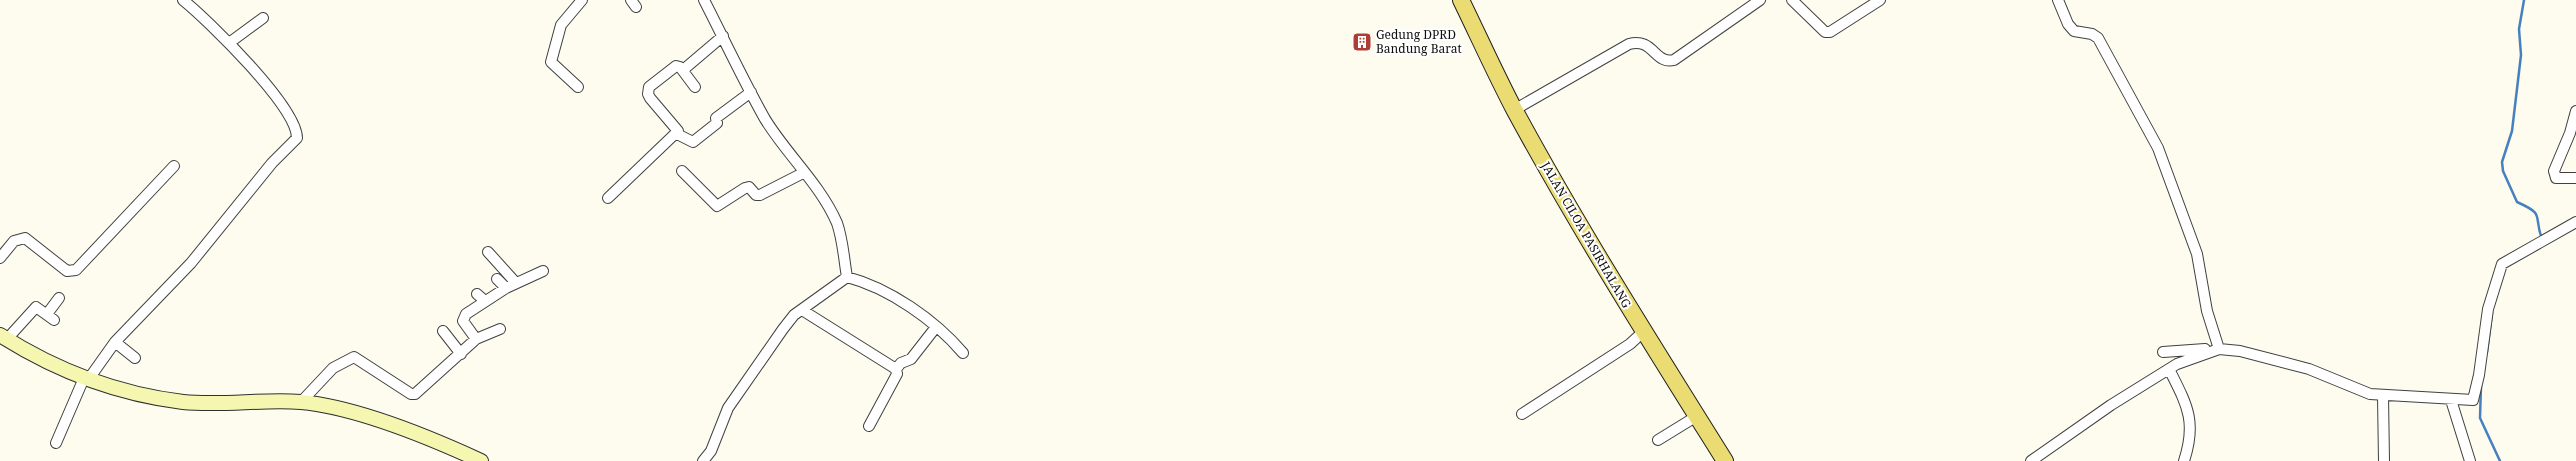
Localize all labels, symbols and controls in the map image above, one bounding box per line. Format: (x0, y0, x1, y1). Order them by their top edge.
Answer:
place label: Gedung DPRD Bandung Barat (1376, 26, 1462, 57)
building icon: Gedung DPRD Bandung Barat (1351, 31, 1373, 53)
street label: JALAN CILOA PASIRHALANG (1537, 158, 1636, 311)

